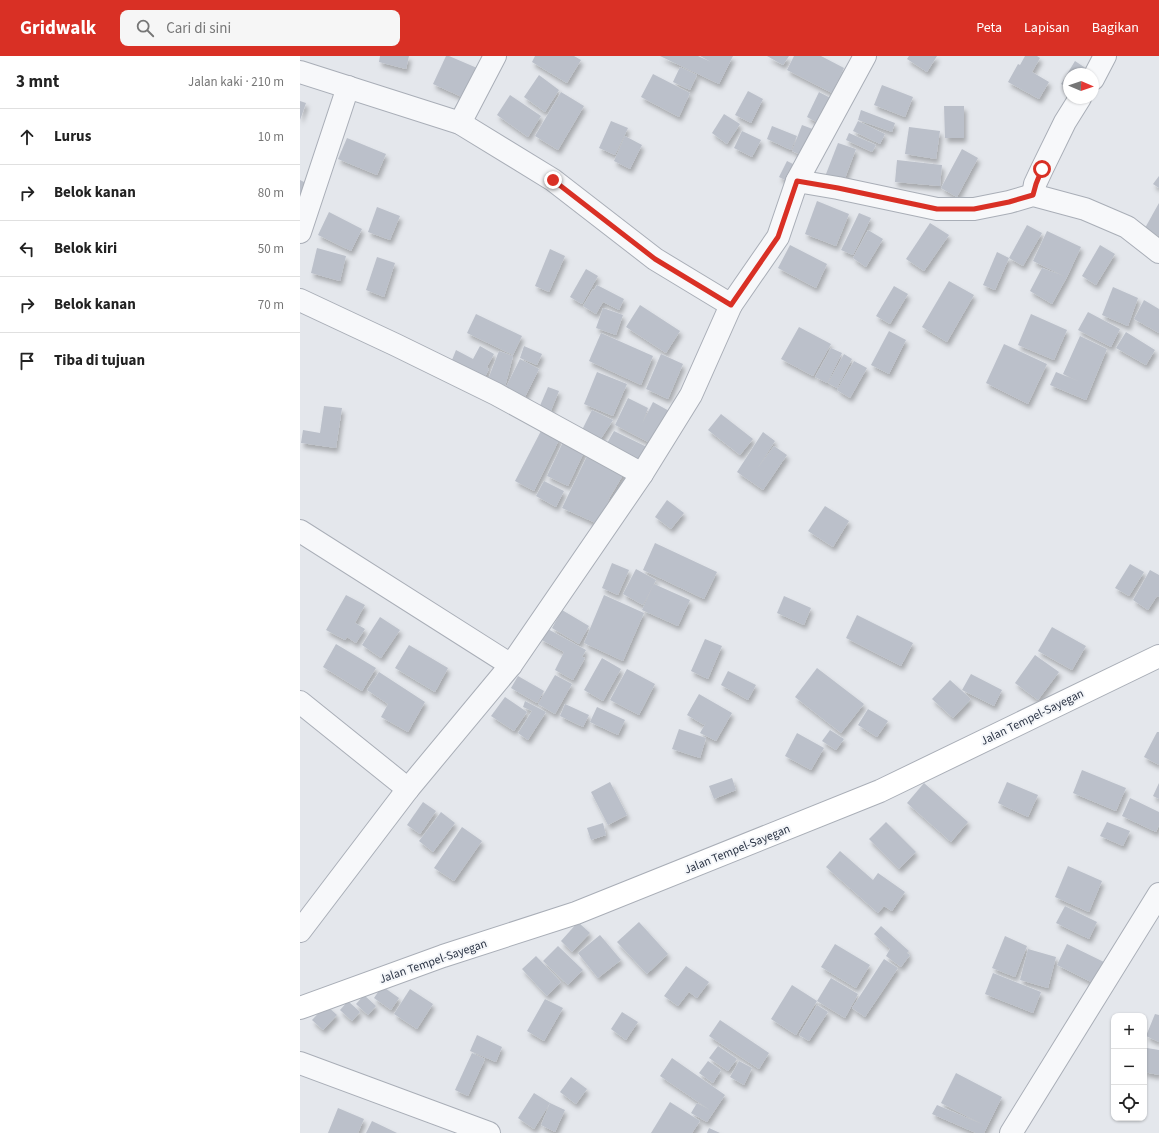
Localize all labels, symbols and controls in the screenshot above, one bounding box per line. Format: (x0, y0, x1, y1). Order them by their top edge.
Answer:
search box (120, 10, 400, 46)
text: Gridwalk (20, 15, 96, 42)
icon: search (134, 17, 156, 39)
text: Cari di sini (166, 18, 231, 39)
text: Peta (976, 18, 1002, 38)
text: Lapisan (1024, 18, 1070, 38)
text: Bagikan (1092, 18, 1139, 38)
north arrow (1063, 68, 1099, 104)
text: 3 mnt (16, 70, 59, 94)
text: Jalan kaki · 210 m (188, 73, 284, 91)
icon: ahead (16, 126, 38, 148)
text: Lurus (54, 126, 91, 147)
text: 10 m (258, 128, 284, 146)
route start (1033, 160, 1051, 178)
route end (544, 171, 562, 189)
icon: right (16, 182, 38, 204)
text: Belok kanan (54, 182, 136, 203)
text: 80 m (258, 184, 284, 202)
icon: left (16, 238, 38, 260)
text: Belok kiri (54, 238, 117, 259)
text: 50 m (258, 240, 284, 258)
icon: right (16, 294, 38, 316)
text: Belok kanan (54, 294, 136, 315)
text: 70 m (258, 296, 284, 314)
icon: arrive (16, 350, 38, 372)
text: Tiba di tujuan (54, 350, 145, 371)
street label: Jalan Tempel-Sayegan (978, 685, 1087, 750)
street label: Jalan Tempel-Sayegan (682, 820, 793, 878)
street label: Jalan Tempel-Sayegan (377, 935, 489, 988)
map controls (1111, 1013, 1147, 1121)
button: + (1111, 1013, 1147, 1049)
button: − (1111, 1049, 1147, 1085)
button: locate (1111, 1085, 1147, 1121)

